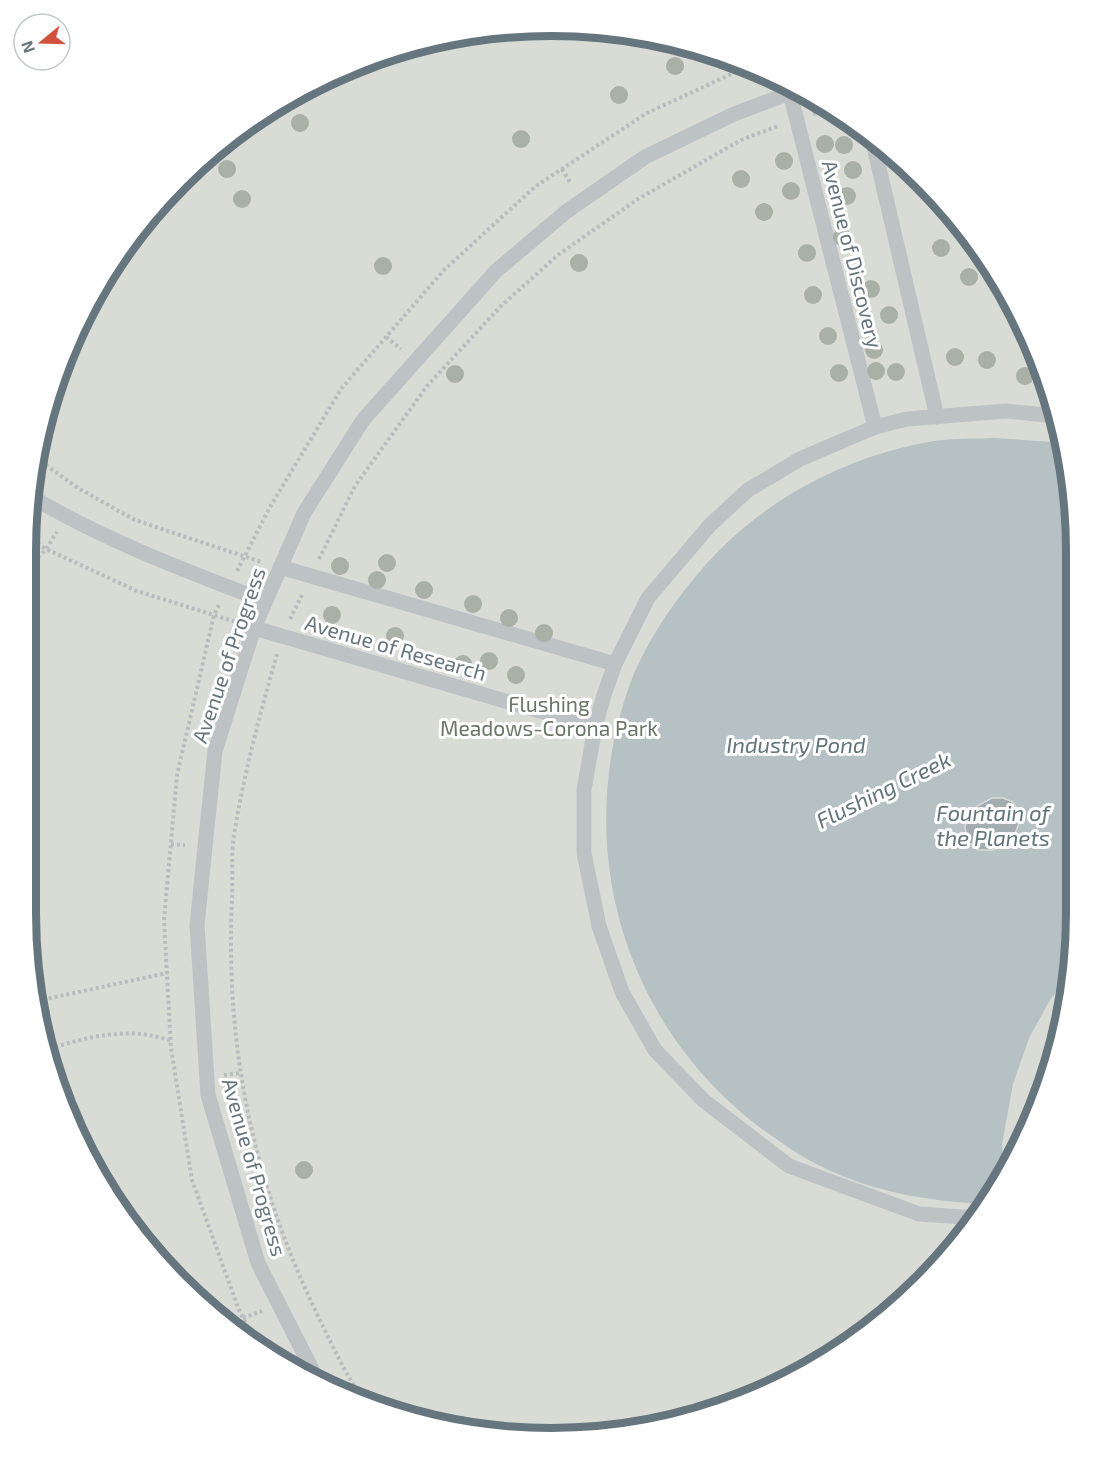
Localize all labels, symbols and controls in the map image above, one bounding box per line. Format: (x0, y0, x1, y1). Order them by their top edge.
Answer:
north arrow (12, 12, 72, 72)
text: N (16, 38, 38, 56)
street label: Avenue of Discovery (818, 157, 888, 351)
street label: Avenue of Progress (186, 564, 270, 746)
street label: Avenue of Research (302, 609, 490, 685)
park label: Flushing Meadows-Corona Park (440, 691, 658, 740)
water label: Industry Pond (726, 731, 866, 758)
water label: Flushing Creek (812, 745, 954, 833)
water label: Fountain of the Planets (936, 799, 1052, 850)
street label: Avenue of Progress (218, 1075, 292, 1259)

